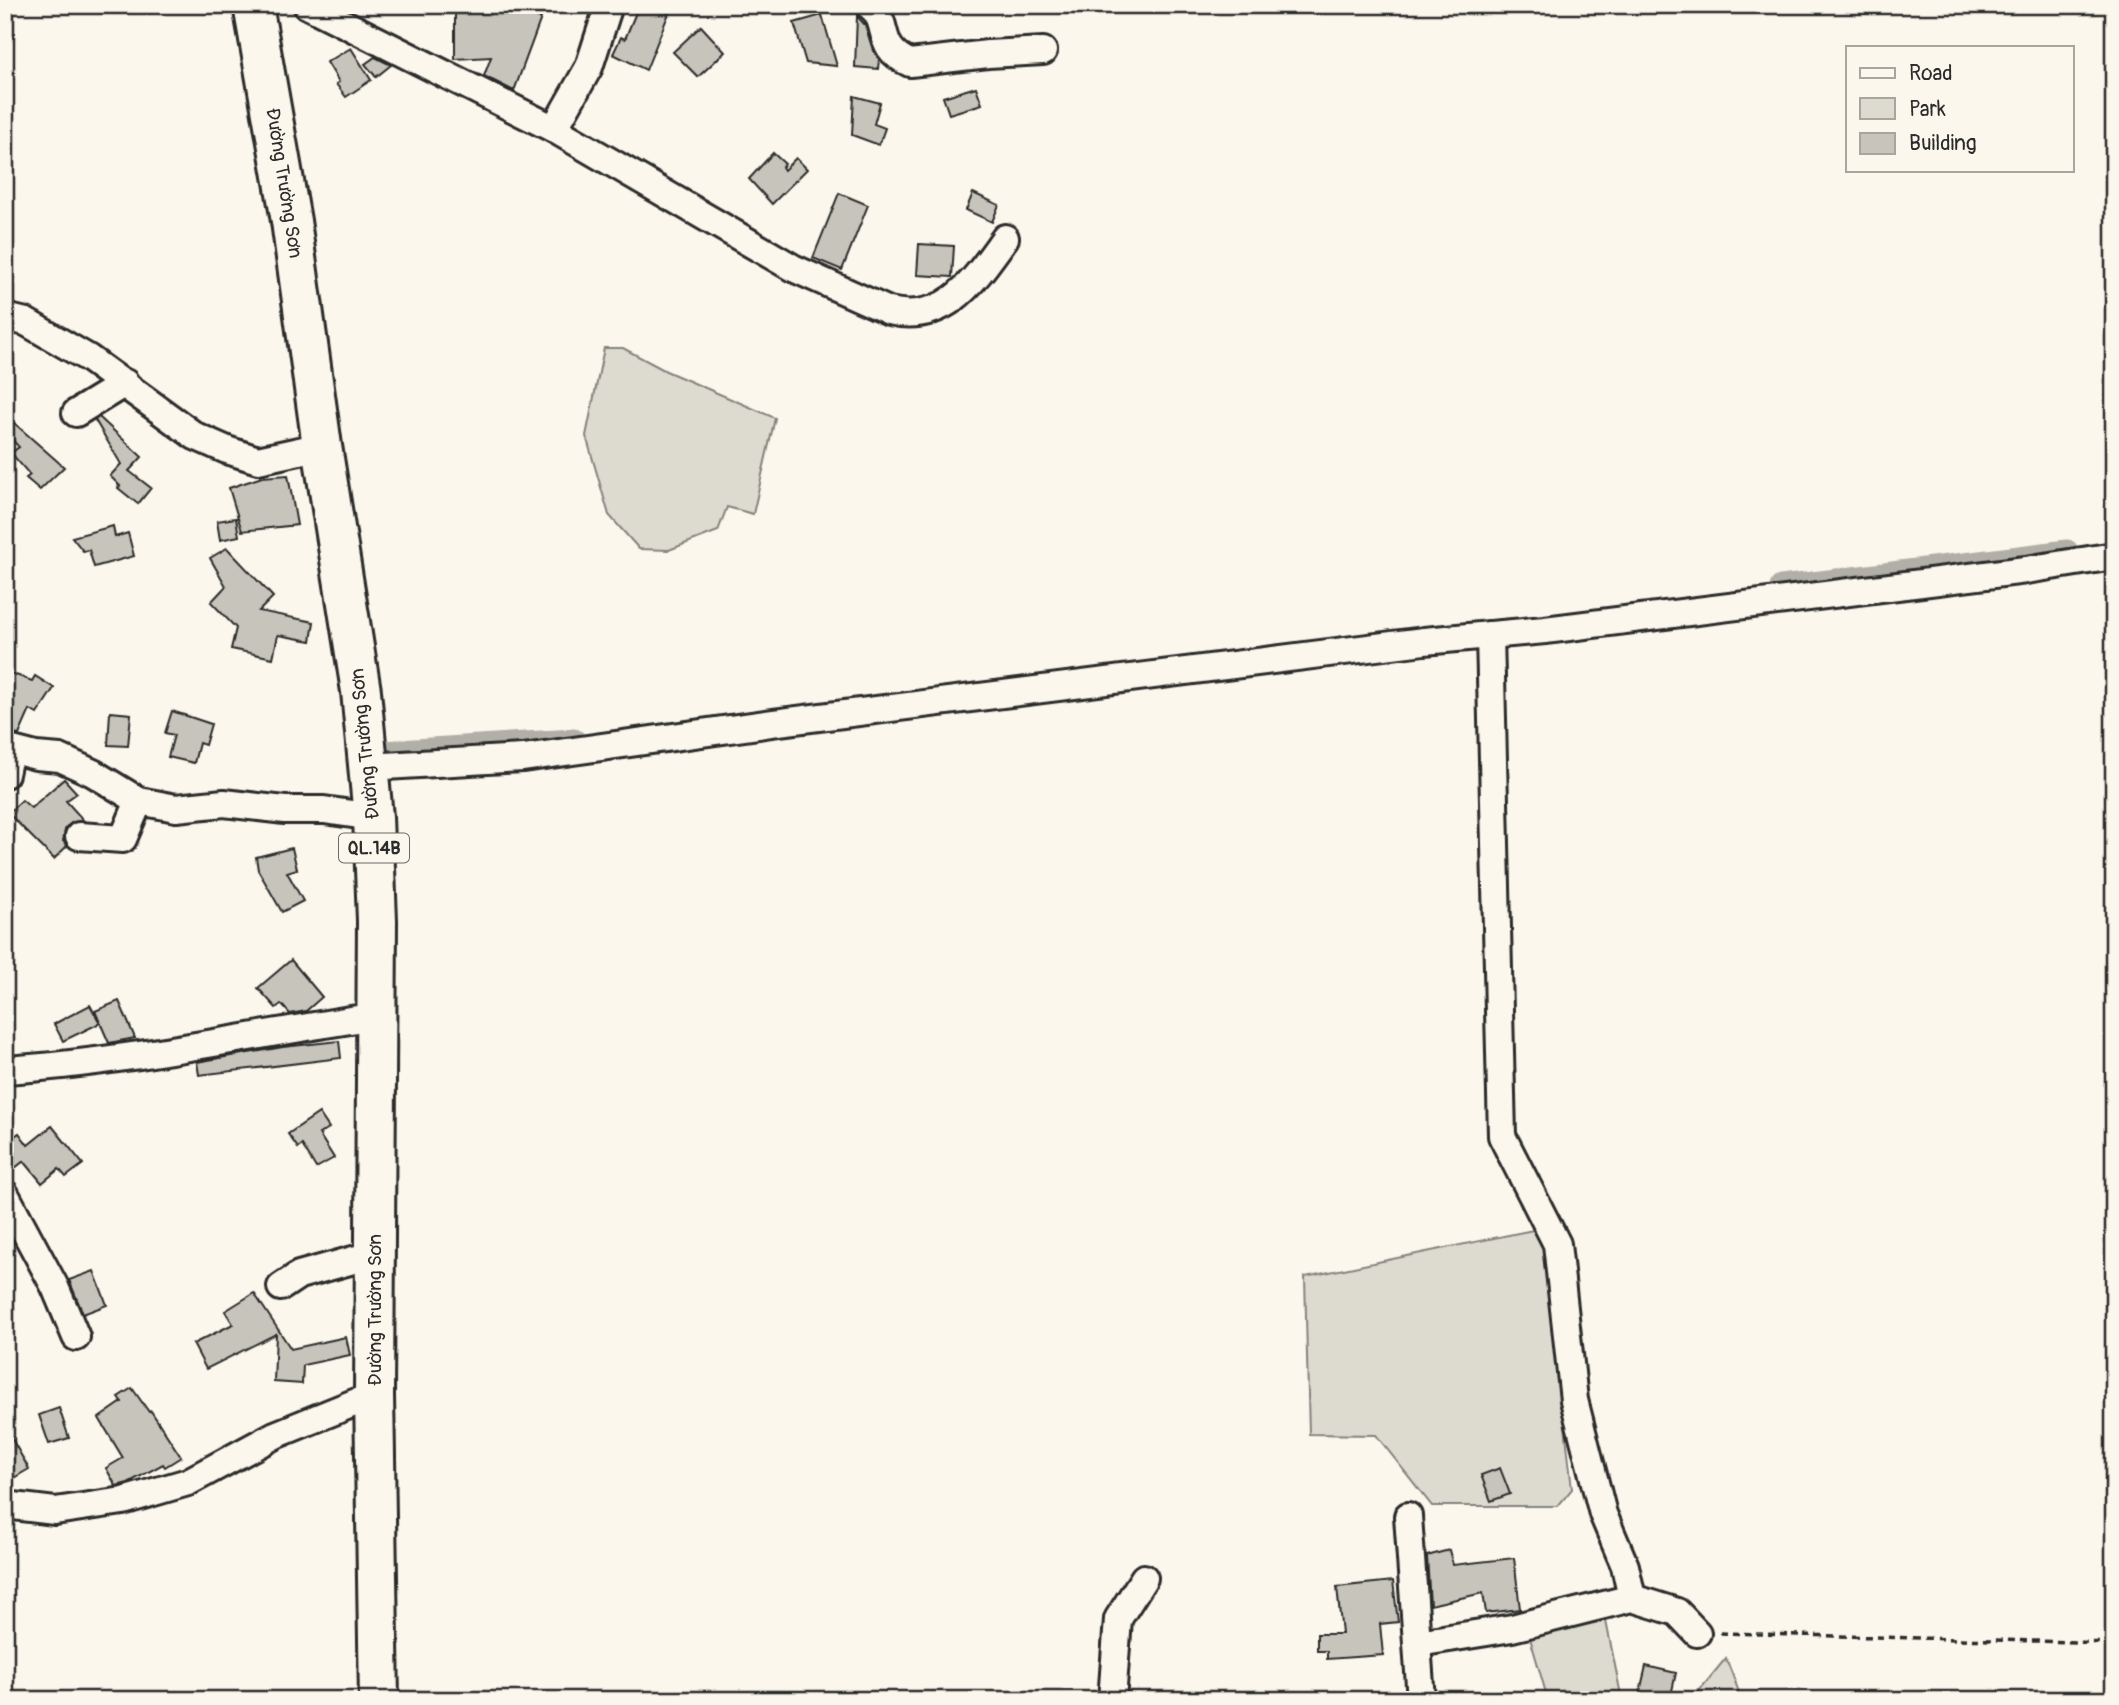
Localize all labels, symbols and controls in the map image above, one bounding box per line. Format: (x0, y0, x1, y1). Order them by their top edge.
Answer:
legend (1846, 46, 2074, 172)
text: Road (1909, 60, 1953, 87)
text: Park (1909, 96, 1946, 123)
street label: Đường Trường Sơn (260, 106, 308, 260)
text: Building (1909, 130, 1976, 157)
street label: Đường Trường Sơn (345, 667, 385, 821)
road number: QL.14B (339, 834, 409, 862)
street label: Đường Trường Sơn (363, 1234, 387, 1386)

